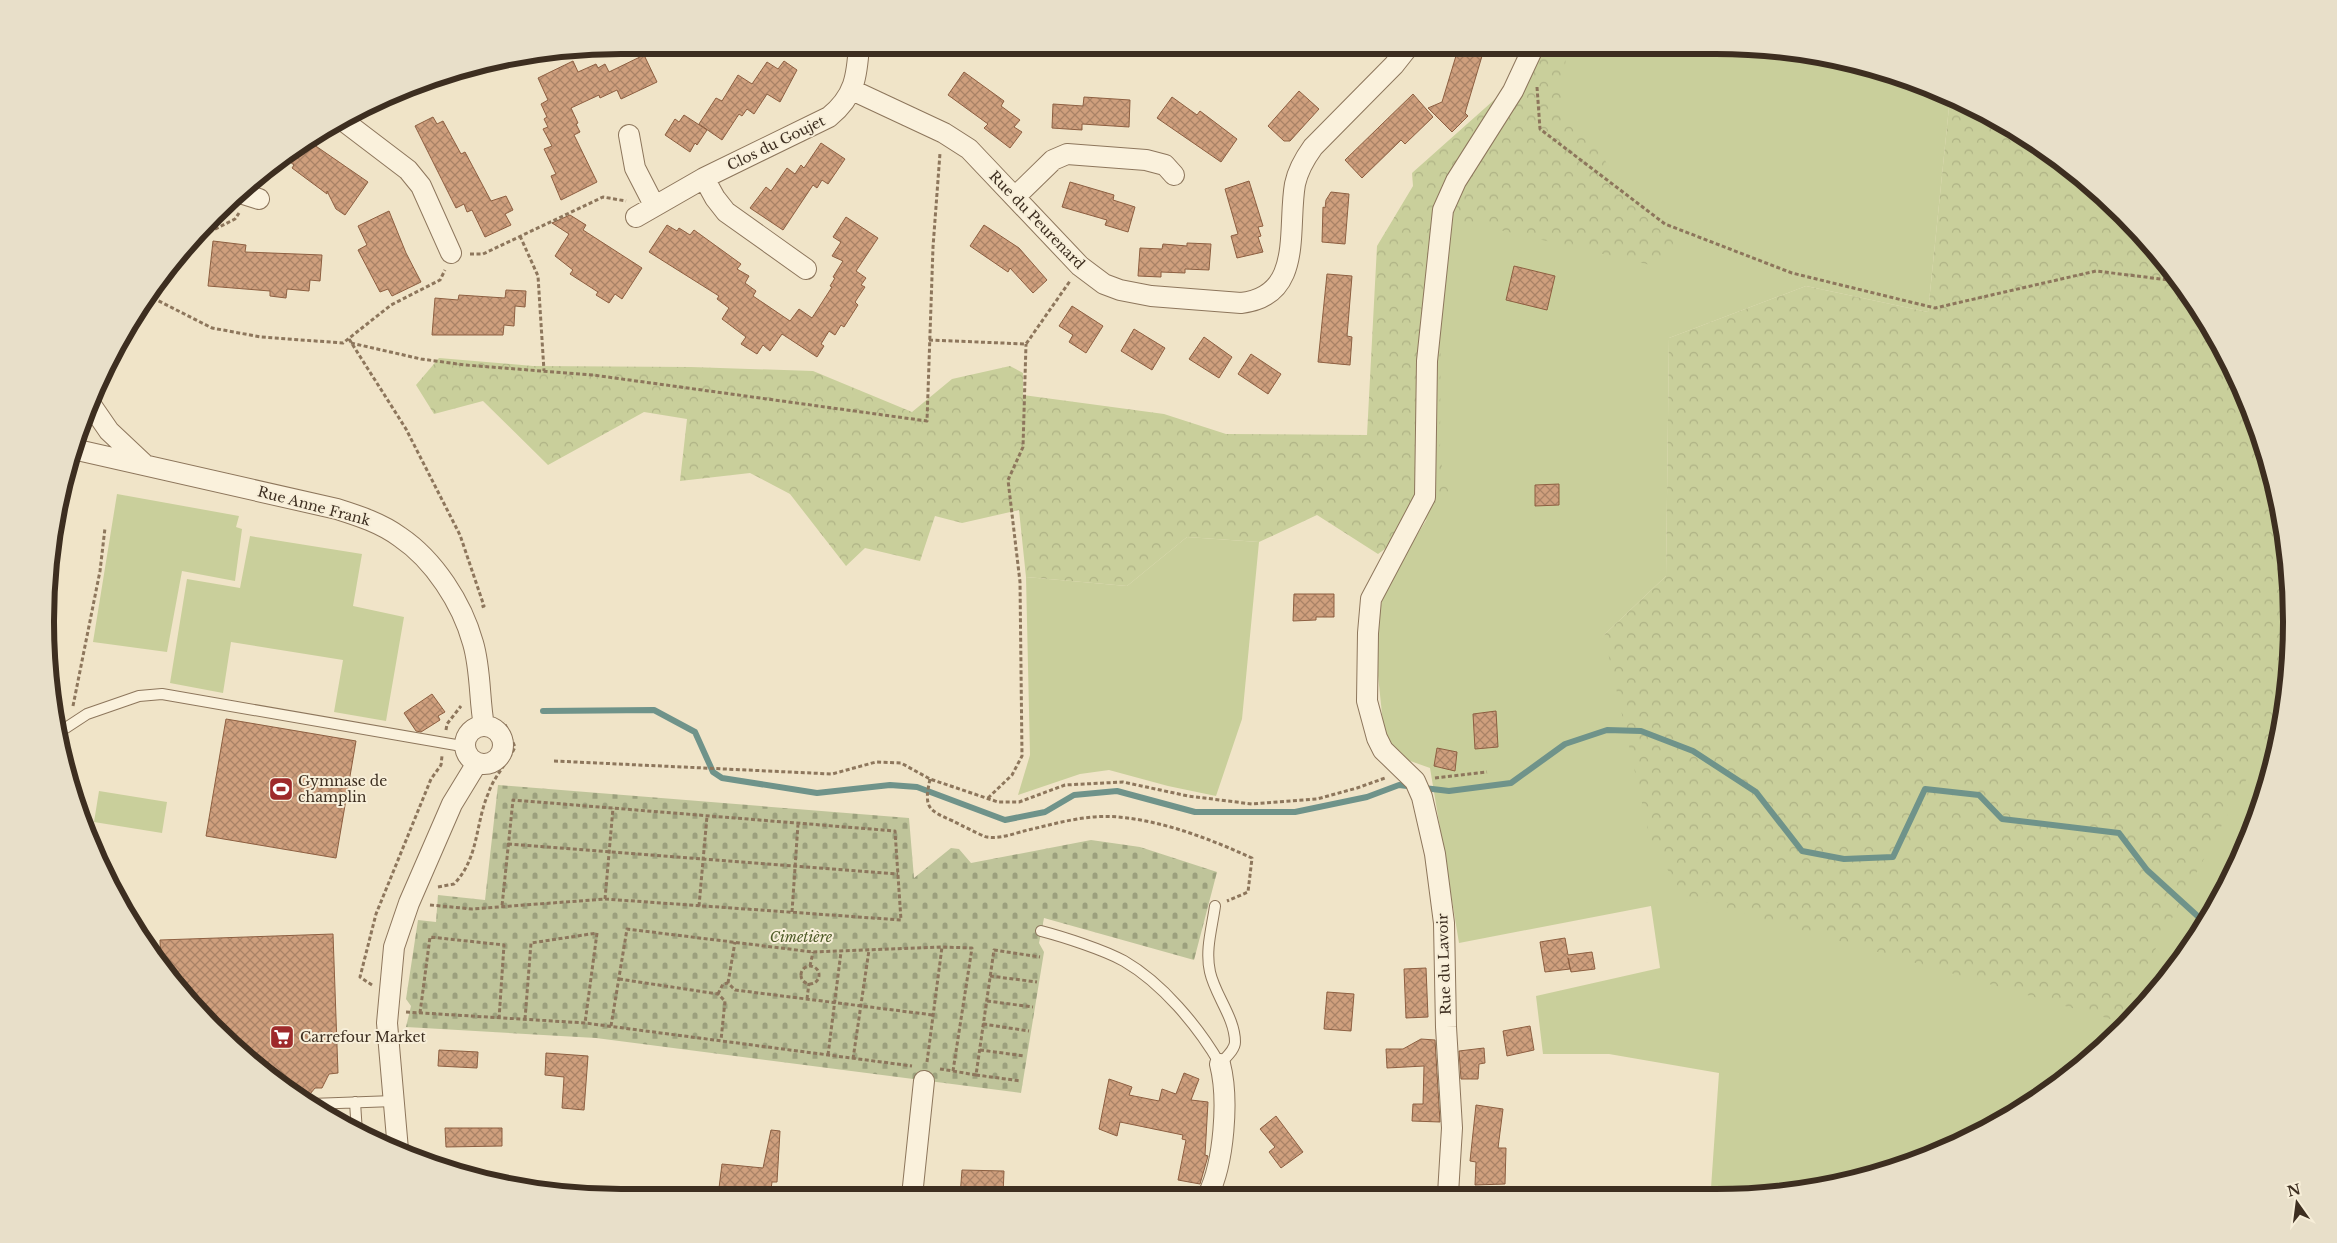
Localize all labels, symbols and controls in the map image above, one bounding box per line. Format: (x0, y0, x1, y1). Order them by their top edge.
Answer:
street label: Clos du Goujet (724, 111, 828, 174)
street label: Rue du Peurenard (985, 167, 1089, 273)
street label: Rue Anne Frank (256, 482, 373, 530)
place label: Gymnase de champlin (298, 772, 387, 806)
sports icon: Gymnase de champlin (268, 776, 294, 802)
street label: Rue du Lavoir (1433, 912, 1455, 1015)
park label: Cimetière (770, 928, 833, 946)
supermarket icon: Carrefour Market (269, 1024, 295, 1050)
place label: Carrefour Market (300, 1028, 426, 1046)
north arrow (2272, 1178, 2322, 1228)
text: N (2285, 1180, 2302, 1201)

